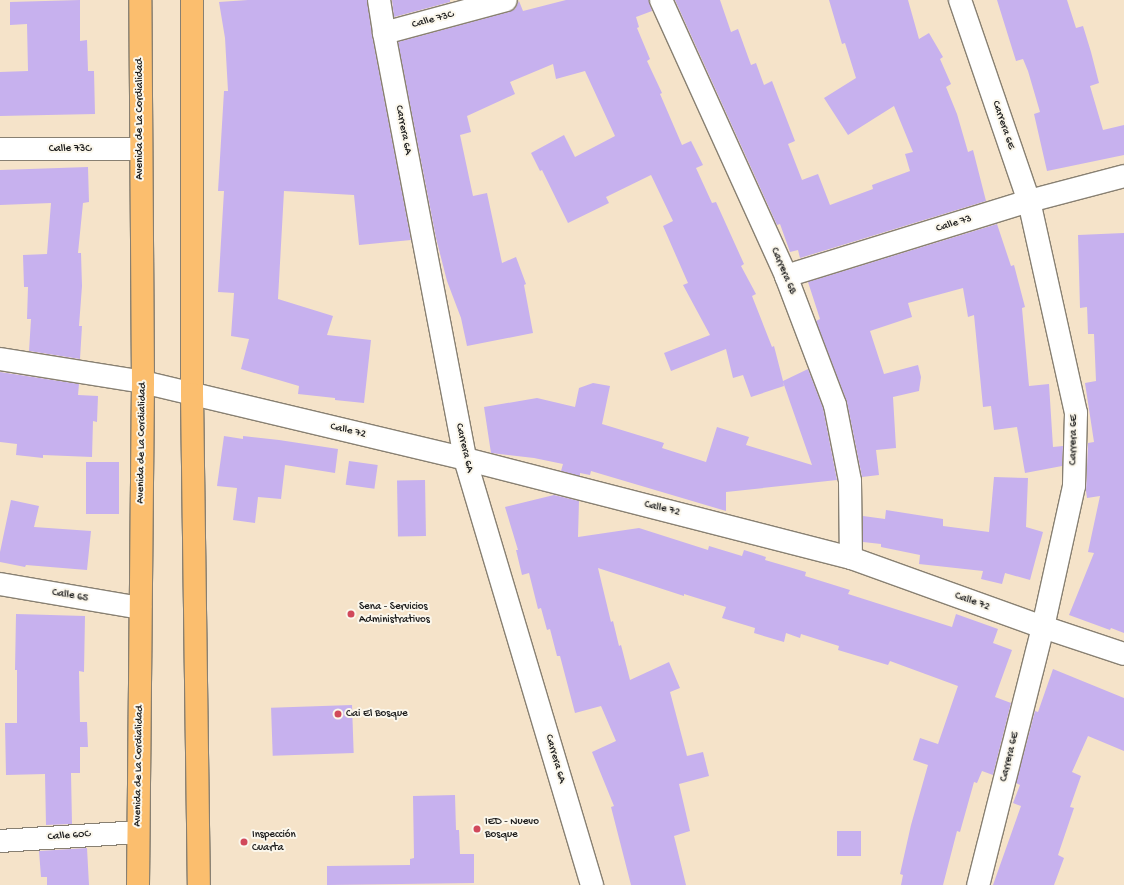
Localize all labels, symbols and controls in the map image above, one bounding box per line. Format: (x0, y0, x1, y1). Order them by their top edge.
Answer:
street label: Calle 73C (411, 8, 455, 32)
street label: Avenida de La Cordialidad (133, 58, 147, 180)
street label: Carrera 6E (989, 99, 1017, 151)
street label: Carrera 6A (392, 104, 414, 156)
street label: Calle 73C (49, 142, 91, 156)
street label: Calle 73 (935, 212, 973, 236)
street label: Carrera 6B (767, 246, 799, 296)
street label: Avenida de La Cordialidad (134, 382, 150, 504)
street label: Carrera 6E (1067, 415, 1081, 465)
street label: Calle 72 (329, 420, 367, 442)
street label: Carrera 6A (452, 422, 476, 474)
street label: Calle 72 (643, 498, 681, 520)
street label: Calle 65 (51, 586, 89, 606)
street label: Calle 72 (953, 590, 991, 614)
place label: Sena - Servicios Administrativos (359, 601, 430, 627)
marker: Sena - Servicios Administrativos (346, 609, 356, 619)
street label: Avenida de La Cordialidad (131, 705, 147, 827)
place label: Cai El Bosque (346, 707, 408, 721)
marker: Cai El Bosque (333, 709, 343, 719)
street label: Carrera 6E (997, 731, 1023, 783)
street label: Carrera 6A (542, 733, 568, 785)
place label: IED - Nuevo Bosque (485, 816, 539, 842)
marker: IED - Nuevo Bosque (472, 824, 482, 834)
street label: Calle 60C (47, 828, 91, 844)
place label: Inspección Cuarta (252, 829, 296, 855)
marker: Inspección Cuarta (239, 837, 249, 847)

